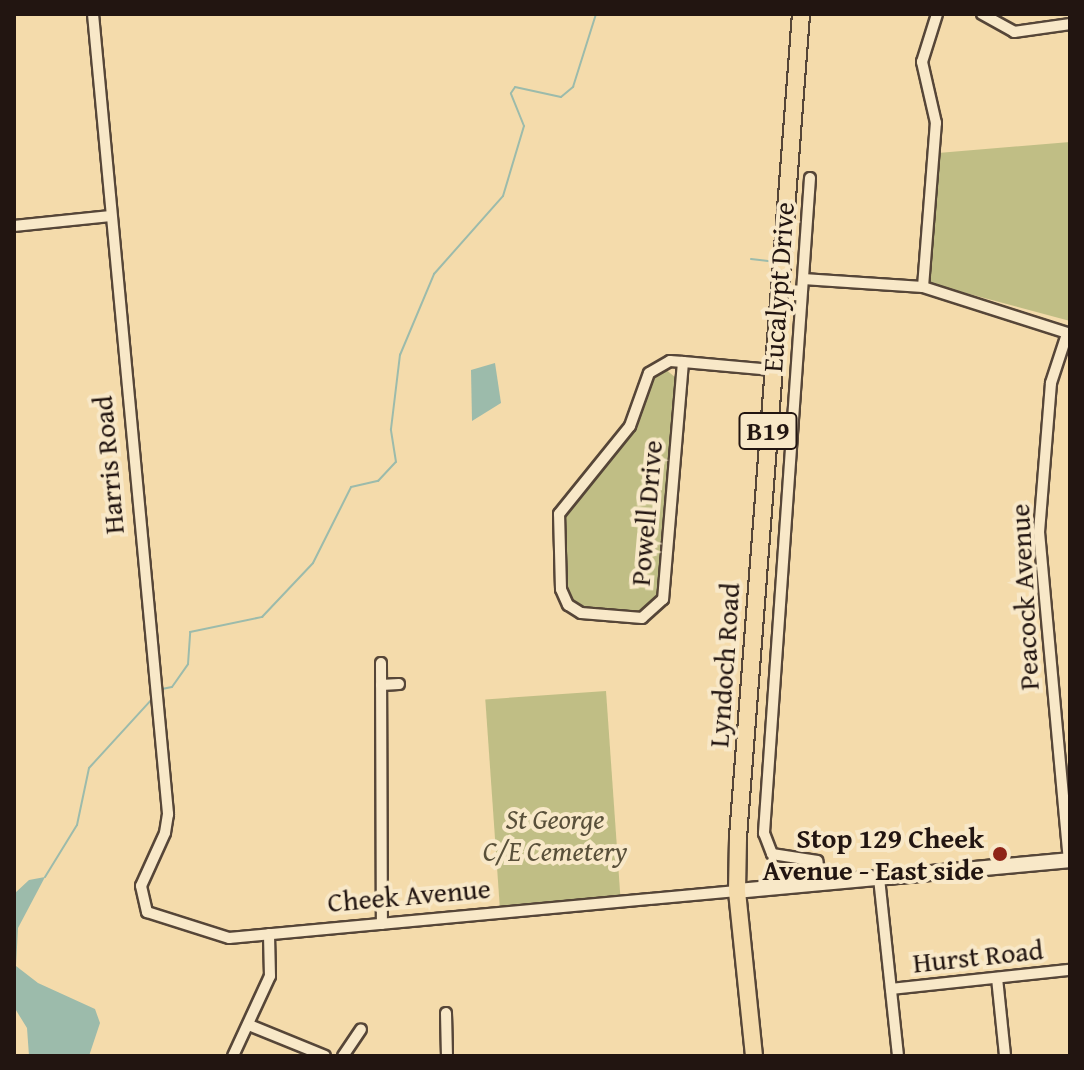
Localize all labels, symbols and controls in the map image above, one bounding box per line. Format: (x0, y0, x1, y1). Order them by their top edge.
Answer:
street label: Eucalypt Drive (755, 201, 801, 373)
street label: Harris Road (85, 394, 131, 536)
road number: B19 (738, 409, 798, 453)
street label: Powell Drive (623, 439, 669, 587)
street label: Peacock Avenue (1002, 503, 1046, 691)
street label: Lyndoch Road (701, 582, 747, 748)
park label: St George C/E Cemetery (483, 802, 627, 868)
place label: Stop 129 Cheek Avenue - East side (763, 821, 984, 887)
marker: Stop 129 Cheek Avenue - East side (991, 845, 1009, 863)
street label: Cheek Avenue (326, 871, 492, 919)
street label: Hurst Road (911, 932, 1045, 980)

